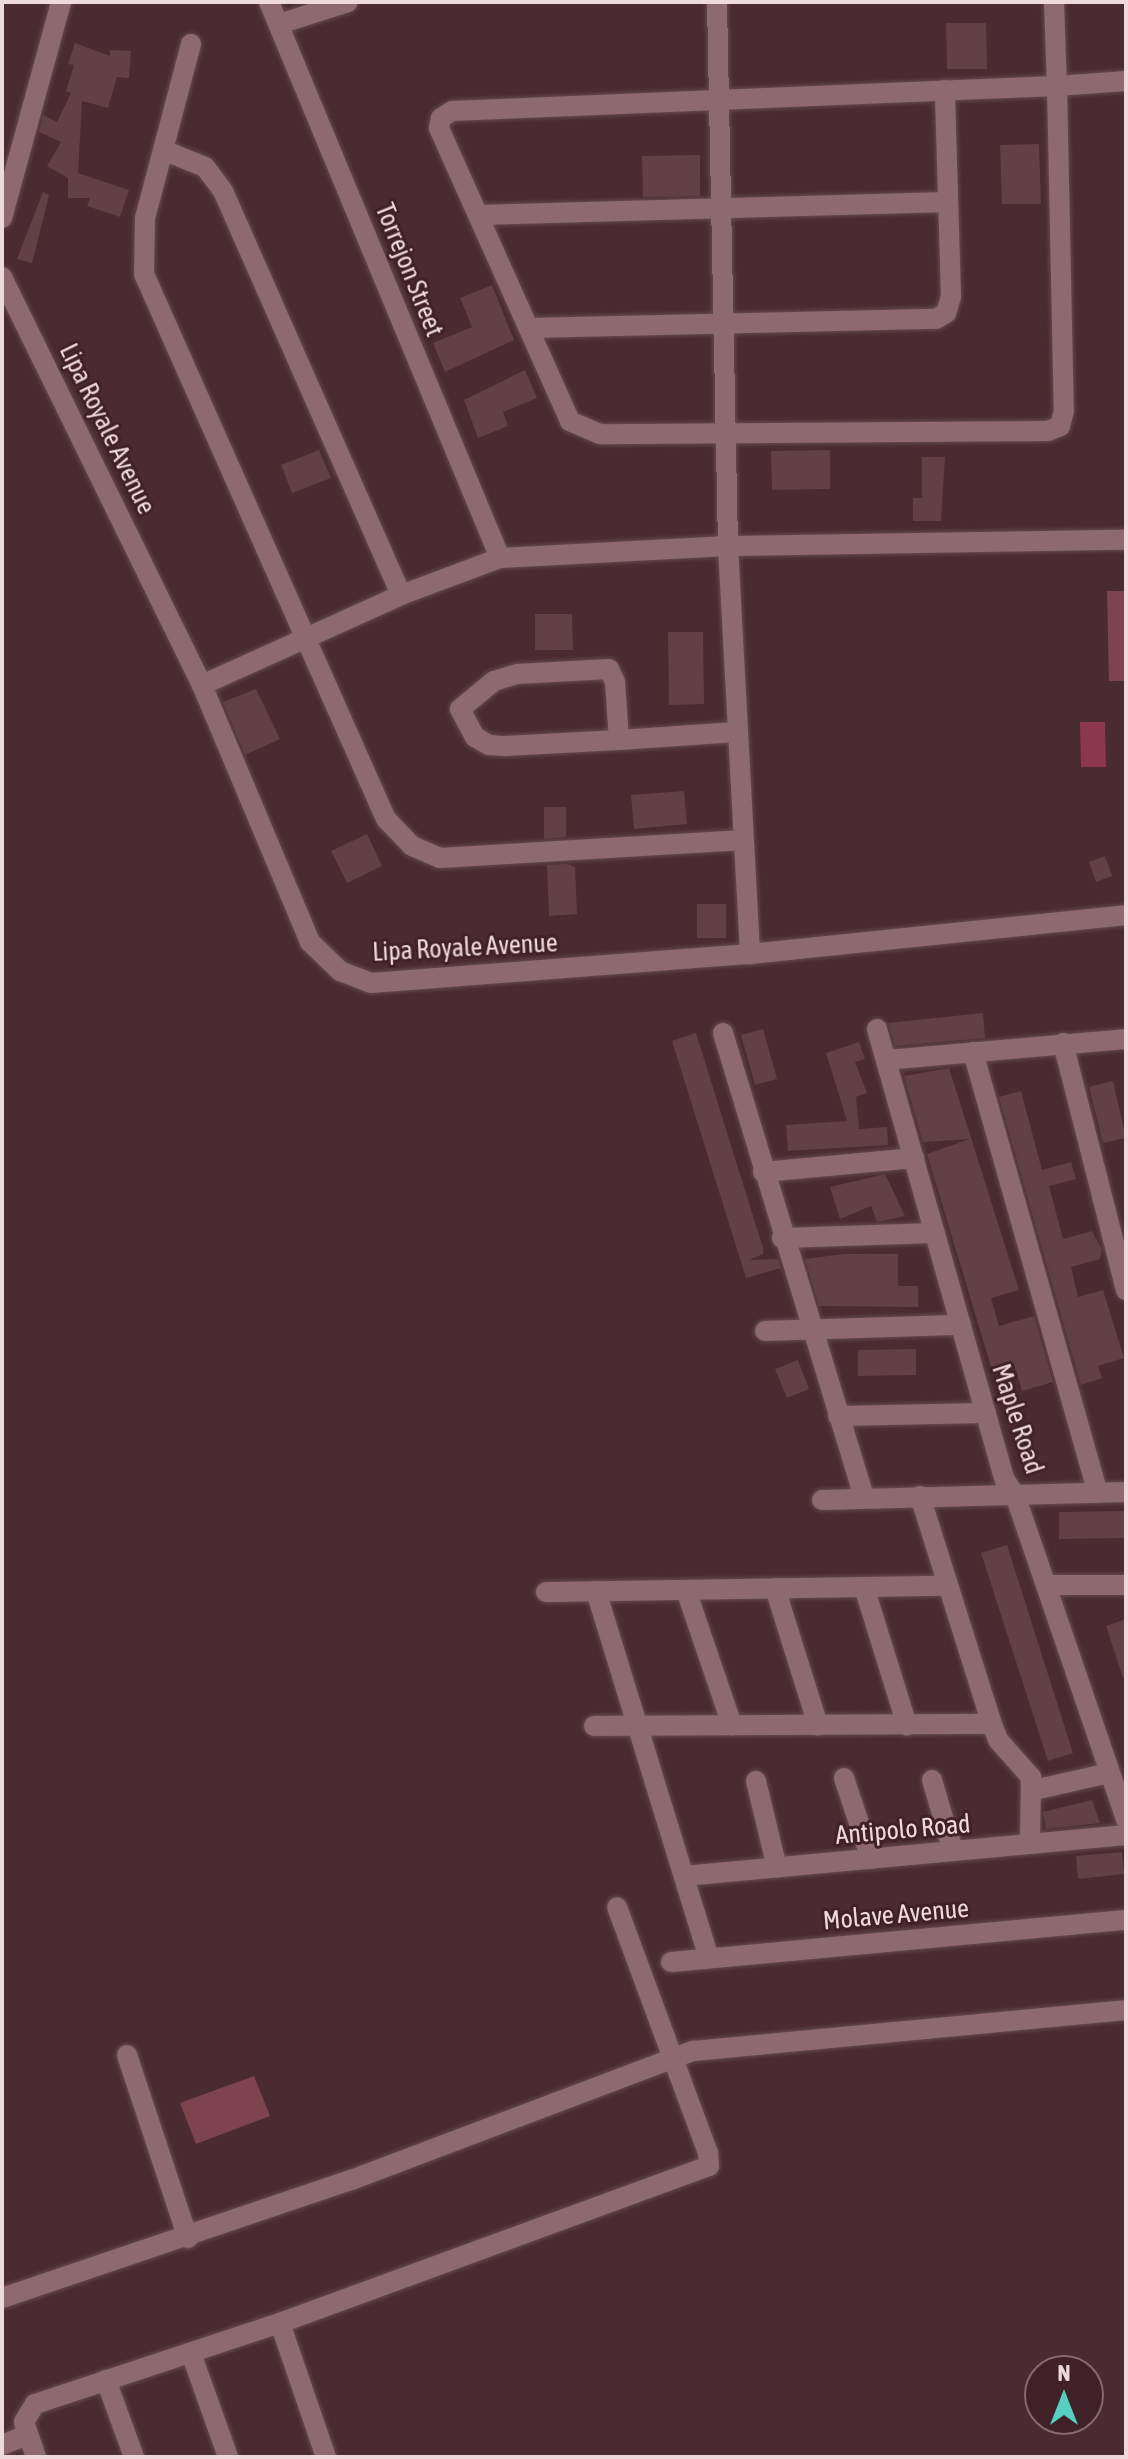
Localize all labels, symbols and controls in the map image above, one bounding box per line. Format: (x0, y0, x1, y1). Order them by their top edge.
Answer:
street label: Torrejon Street (368, 199, 450, 341)
street label: Lipa Royale Avenue (52, 339, 162, 519)
street label: Lipa Royale Avenue (372, 928, 558, 968)
street label: Maple Road (985, 1360, 1049, 1478)
street label: Antipolo Road (834, 1809, 972, 1851)
street label: Molave Avenue (822, 1893, 970, 1937)
north arrow (1024, 2355, 1104, 2435)
text: N (1058, 2360, 1070, 2386)

